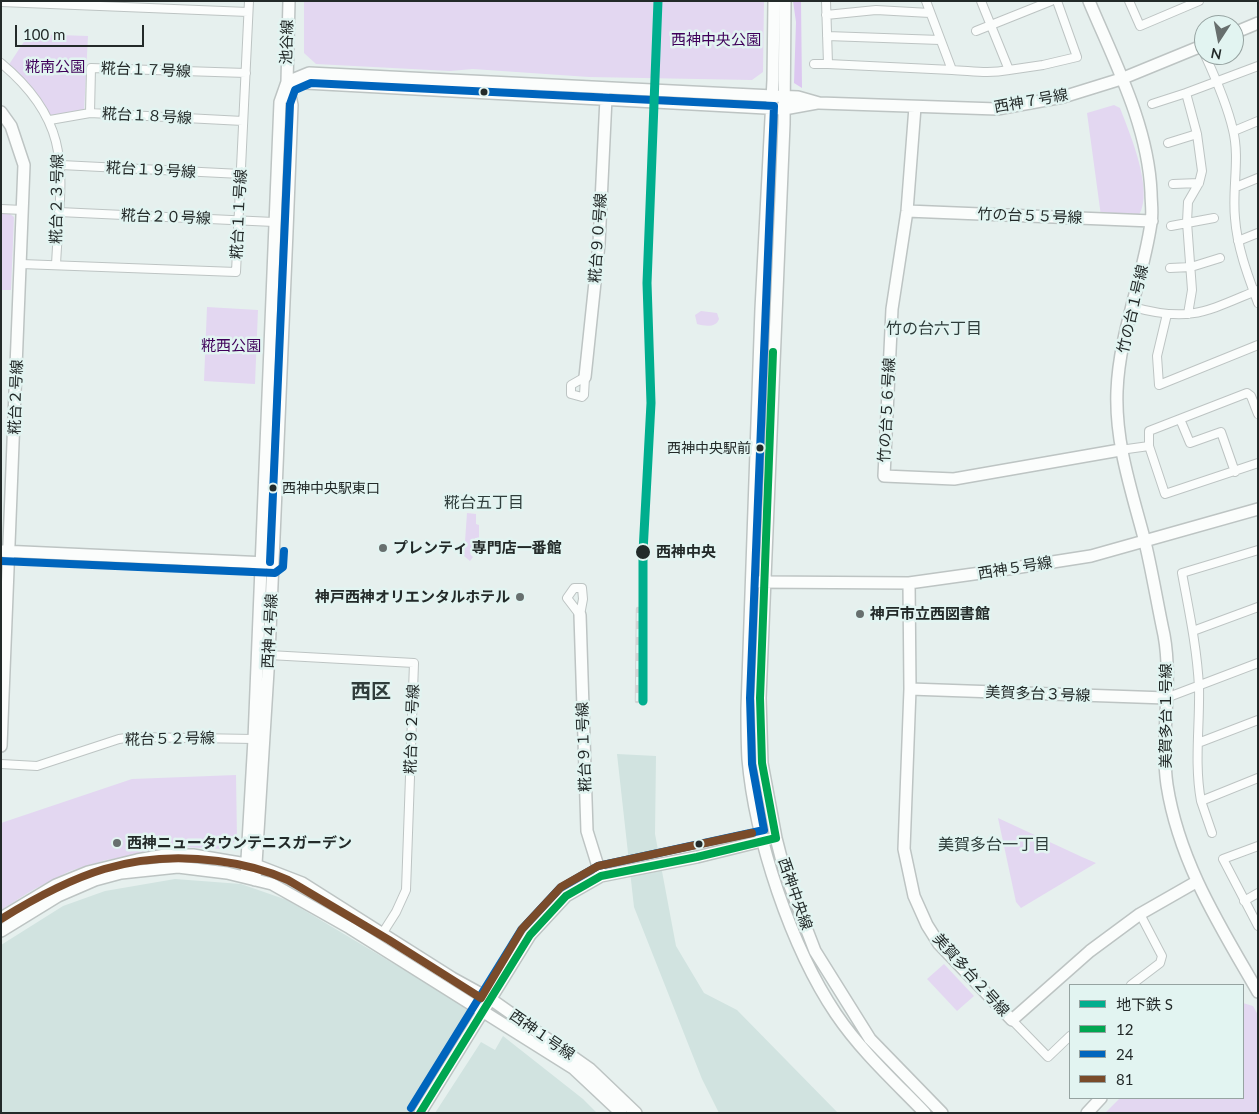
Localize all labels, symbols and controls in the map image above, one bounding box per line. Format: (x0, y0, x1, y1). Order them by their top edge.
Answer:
scale bar (18, 15, 146, 47)
north arrow (1194, 15, 1244, 65)
street label: 池谷線 (277, 19, 297, 65)
text: 100 m (23, 25, 65, 43)
park label: 西神中央公園 (671, 31, 761, 49)
text: N (1209, 45, 1223, 64)
park label: 糀南公園 (25, 58, 85, 76)
street label: 糀台１７号線 (101, 59, 191, 81)
street label: 西神７号線 (993, 86, 1069, 116)
unlabelled marker (479, 87, 489, 97)
street label: 糀台１８号線 (102, 105, 192, 127)
street label: 糀台２３号線 (47, 154, 67, 244)
street label: 糀台１９号線 (106, 159, 196, 181)
street label: 糀台１１号線 (228, 169, 250, 259)
street label: 糀台９０号線 (586, 192, 610, 284)
street label: 竹の台５５号線 (977, 205, 1083, 227)
street label: 糀台２０号線 (121, 206, 211, 228)
street label: 竹の台１号線 (1114, 263, 1152, 355)
district label: 竹の台六丁目 (886, 319, 982, 339)
park label: 糀西公園 (201, 337, 261, 355)
street label: 竹の台５６号線 (875, 357, 899, 463)
street label: 糀台２号線 (6, 359, 26, 435)
place label: 西神中央駅前 (667, 440, 751, 456)
marker: 西神中央駅前 (755, 443, 765, 453)
place label: 西神中央駅東口 (282, 480, 380, 496)
marker: 西神中央駅東口 (268, 483, 278, 493)
district label: 糀台五丁目 (444, 493, 524, 513)
place label: プレンティ 専門店一番館 (393, 539, 562, 557)
marker: プレンティ 専門店一番館 (377, 542, 389, 554)
marker: 西神中央 (634, 543, 652, 561)
place label: 西神中央 (656, 543, 716, 561)
street label: 西神５号線 (977, 553, 1053, 583)
place label: 神戸西神オリエンタルホテル (315, 588, 510, 606)
marker: 神戸西神オリエンタルホテル (514, 591, 526, 603)
street label: 西神４号線 (259, 593, 281, 669)
place label: 神戸市立西図書館 (870, 605, 990, 623)
marker: 神戸市立西図書館 (854, 608, 866, 620)
street label: 美賀多台１号線 (1157, 664, 1175, 768)
district label: 西区 (351, 680, 391, 704)
street label: 美賀多台３号線 (985, 683, 1091, 705)
street label: 糀台９２号線 (401, 684, 423, 774)
street label: 糀台９１号線 (573, 702, 595, 792)
street label: 糀台５２号線 (125, 729, 215, 749)
place label: 西神ニュータウンテニスガーデン (127, 834, 352, 852)
district label: 美賀多台一丁目 (938, 835, 1050, 855)
marker: 西神ニュータウンテニスガーデン (111, 837, 123, 849)
unlabelled marker (694, 839, 704, 849)
street label: 西神中央線 (774, 856, 816, 932)
street label: 美賀多台２号線 (929, 930, 1013, 1020)
legend (1069, 984, 1244, 1099)
text: 地下鉄 S (1116, 995, 1173, 1013)
street label: 西神１号線 (506, 1006, 578, 1064)
text: 12 (1116, 1020, 1133, 1038)
text: 24 (1116, 1045, 1133, 1063)
text: 81 (1116, 1070, 1133, 1088)

